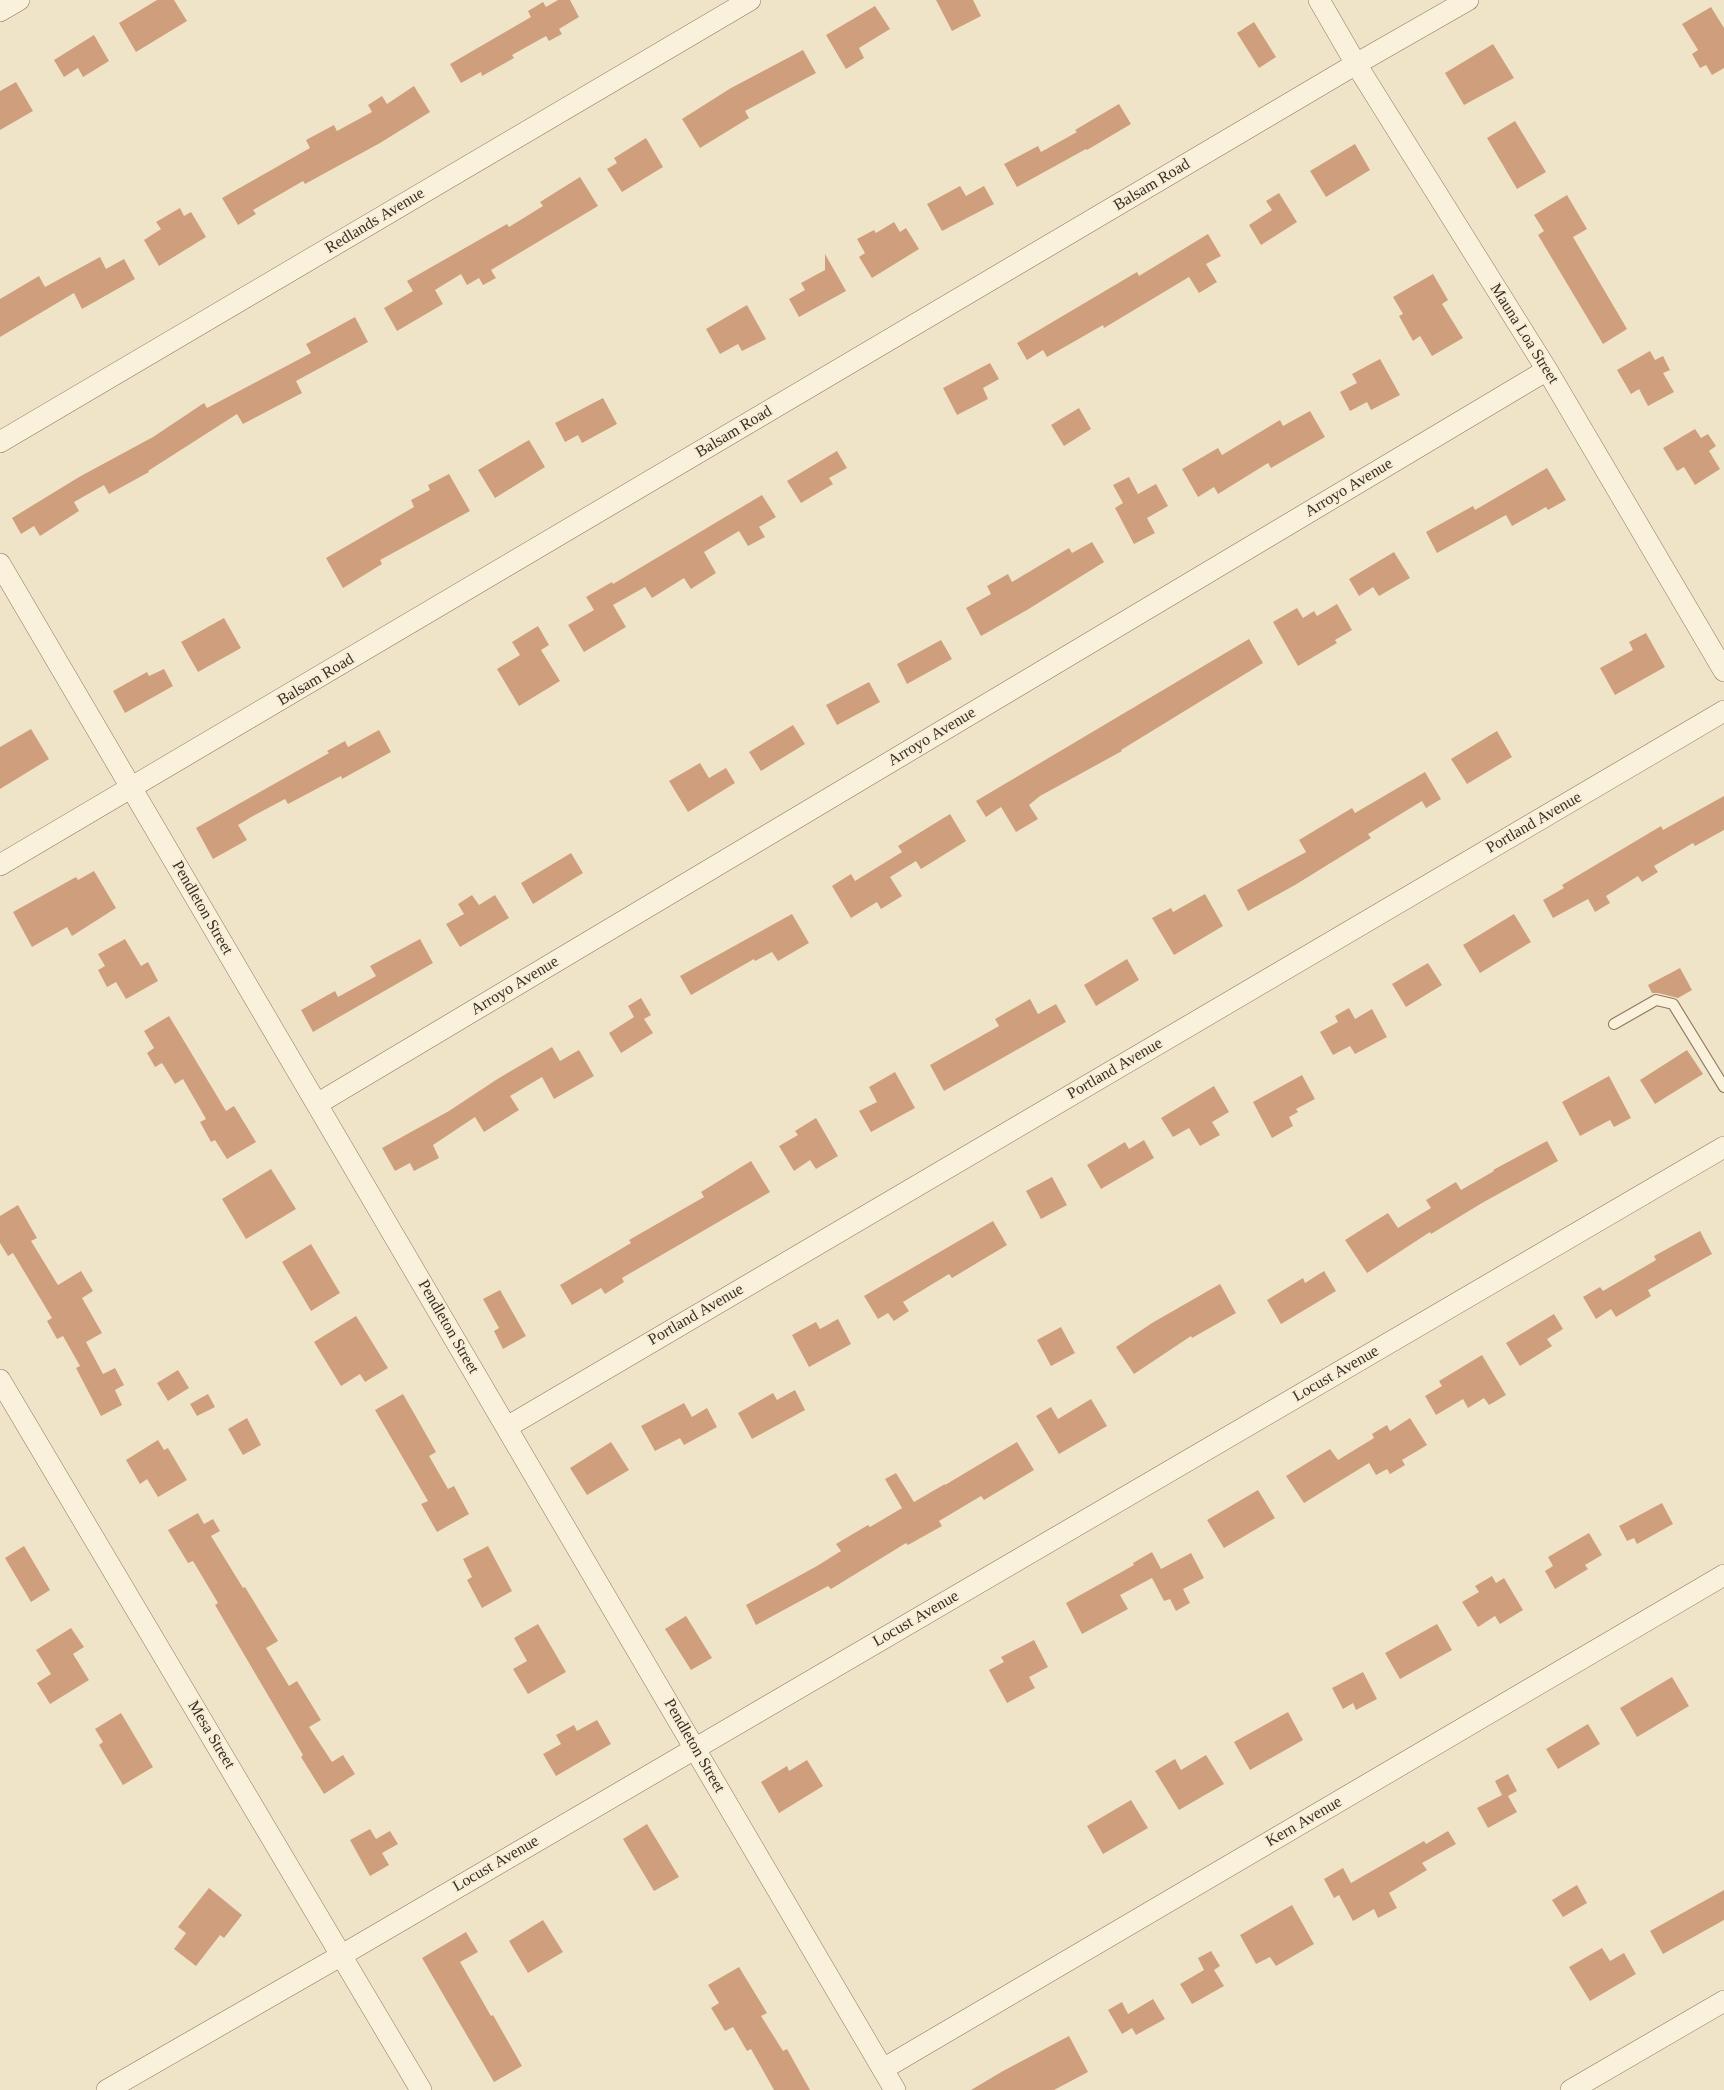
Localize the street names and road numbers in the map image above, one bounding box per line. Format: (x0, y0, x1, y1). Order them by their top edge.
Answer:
street label: Balsam Road (1110, 155, 1194, 215)
street label: Redlands Avenue (322, 184, 428, 258)
street label: Mauna Loa Street (1485, 280, 1563, 388)
street label: Balsam Road (692, 402, 776, 462)
street label: Arroyo Avenue (1302, 454, 1396, 522)
street label: Balsam Road (274, 650, 358, 710)
street label: Arroyo Avenue (885, 703, 979, 771)
street label: Portland Avenue (1483, 788, 1585, 858)
street label: Pendleton Street (167, 858, 237, 958)
street label: Arroyo Avenue (468, 952, 562, 1020)
street label: Portland Avenue (1064, 1034, 1166, 1104)
street label: Pendleton Street (413, 1277, 483, 1377)
street label: Portland Avenue (645, 1280, 747, 1350)
street label: Locust Avenue (1290, 1342, 1382, 1406)
street label: Locust Avenue (870, 1587, 962, 1651)
street label: Pendleton Street (659, 1696, 729, 1796)
street label: Mesa Street (183, 1697, 239, 1773)
street label: Kern Avenue (1263, 1793, 1345, 1851)
street label: Locust Avenue (450, 1832, 542, 1896)

